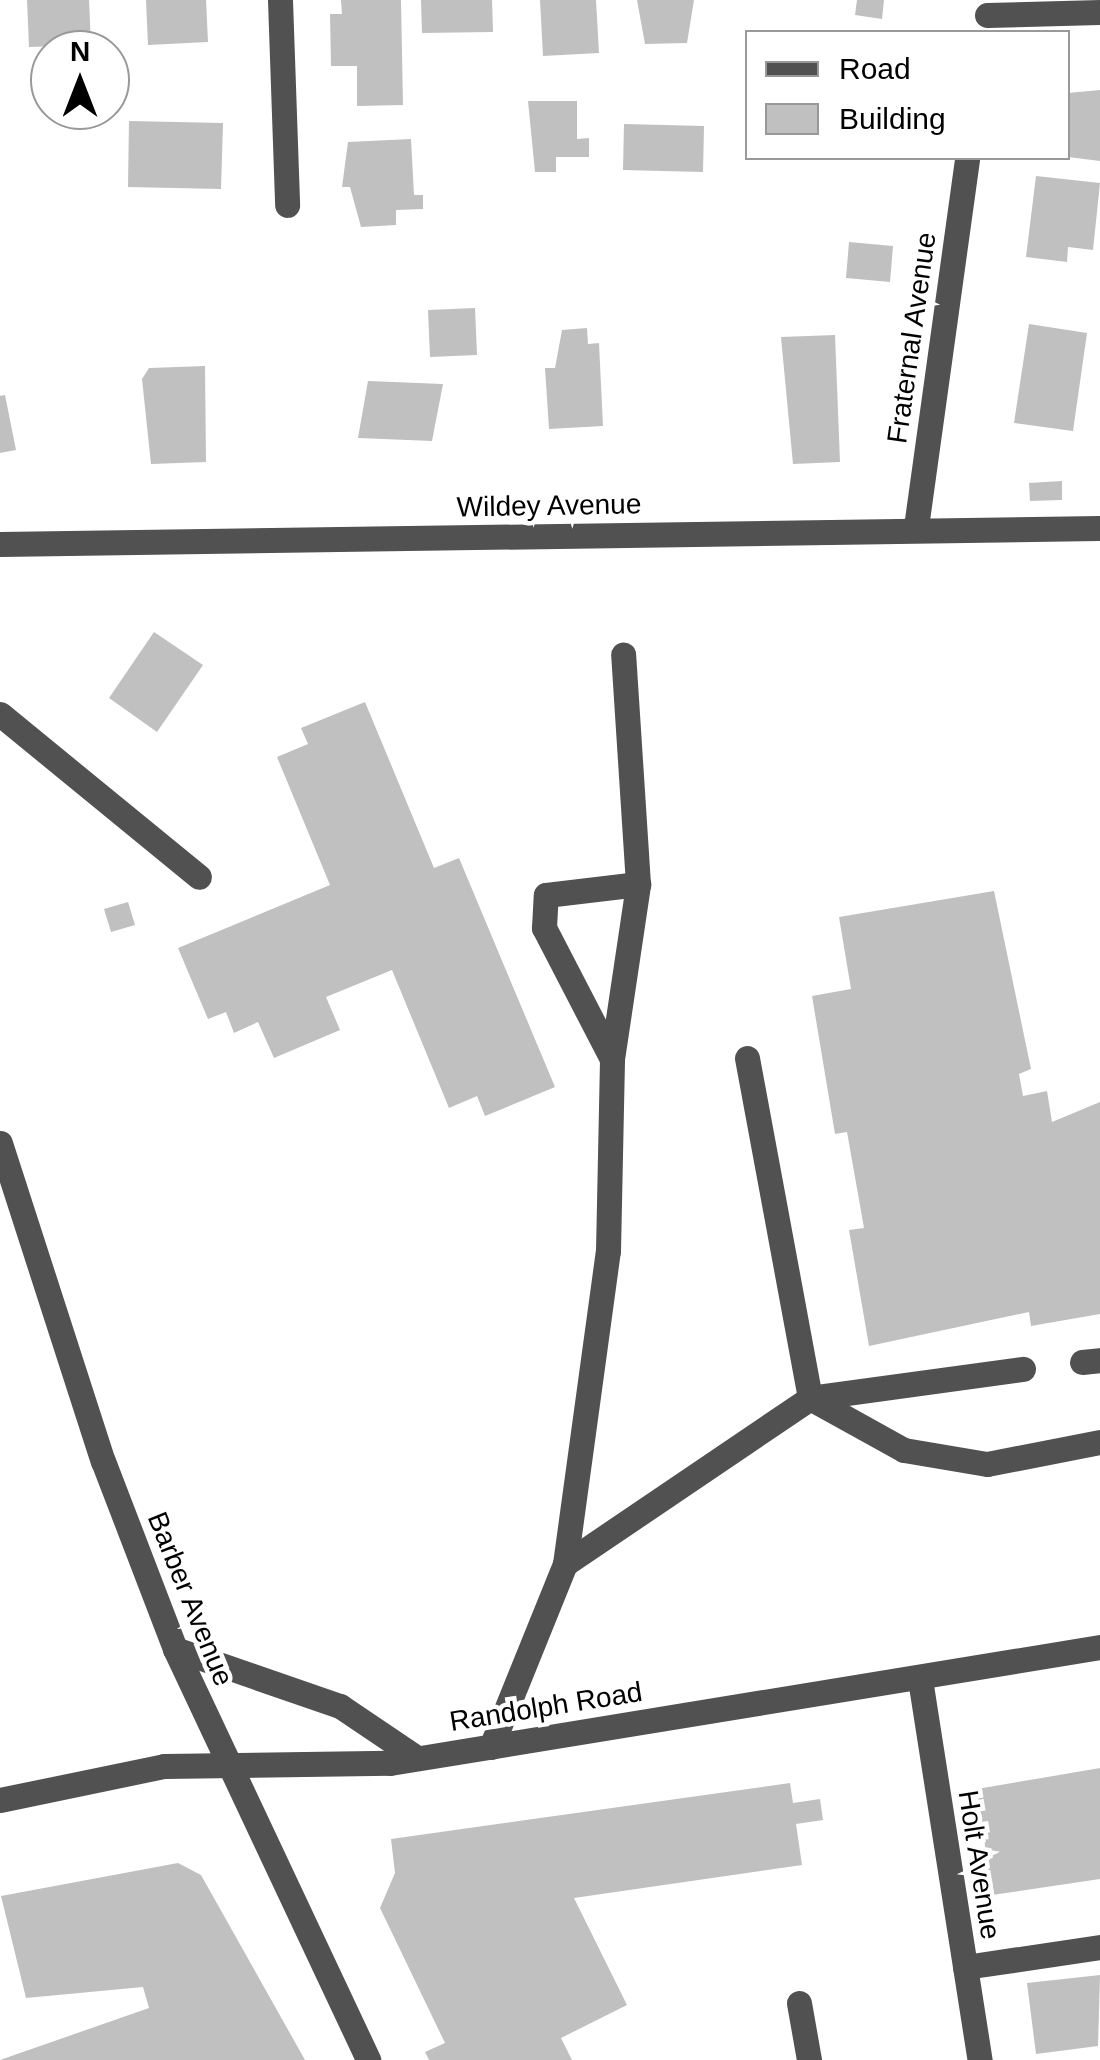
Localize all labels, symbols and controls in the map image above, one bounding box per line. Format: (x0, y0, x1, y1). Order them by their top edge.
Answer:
north arrow (30, 30, 130, 130)
legend (745, 30, 1070, 160)
text: N (70, 36, 90, 67)
text: Road (839, 52, 911, 85)
text: Building (839, 102, 946, 135)
street label: Fraternal Avenue (880, 230, 944, 446)
street label: Wildey Avenue (456, 488, 642, 524)
street label: Barber Avenue (140, 1506, 240, 1692)
street label: Randolph Road (447, 1675, 645, 1739)
street label: Holt Avenue (951, 1787, 1007, 1943)

